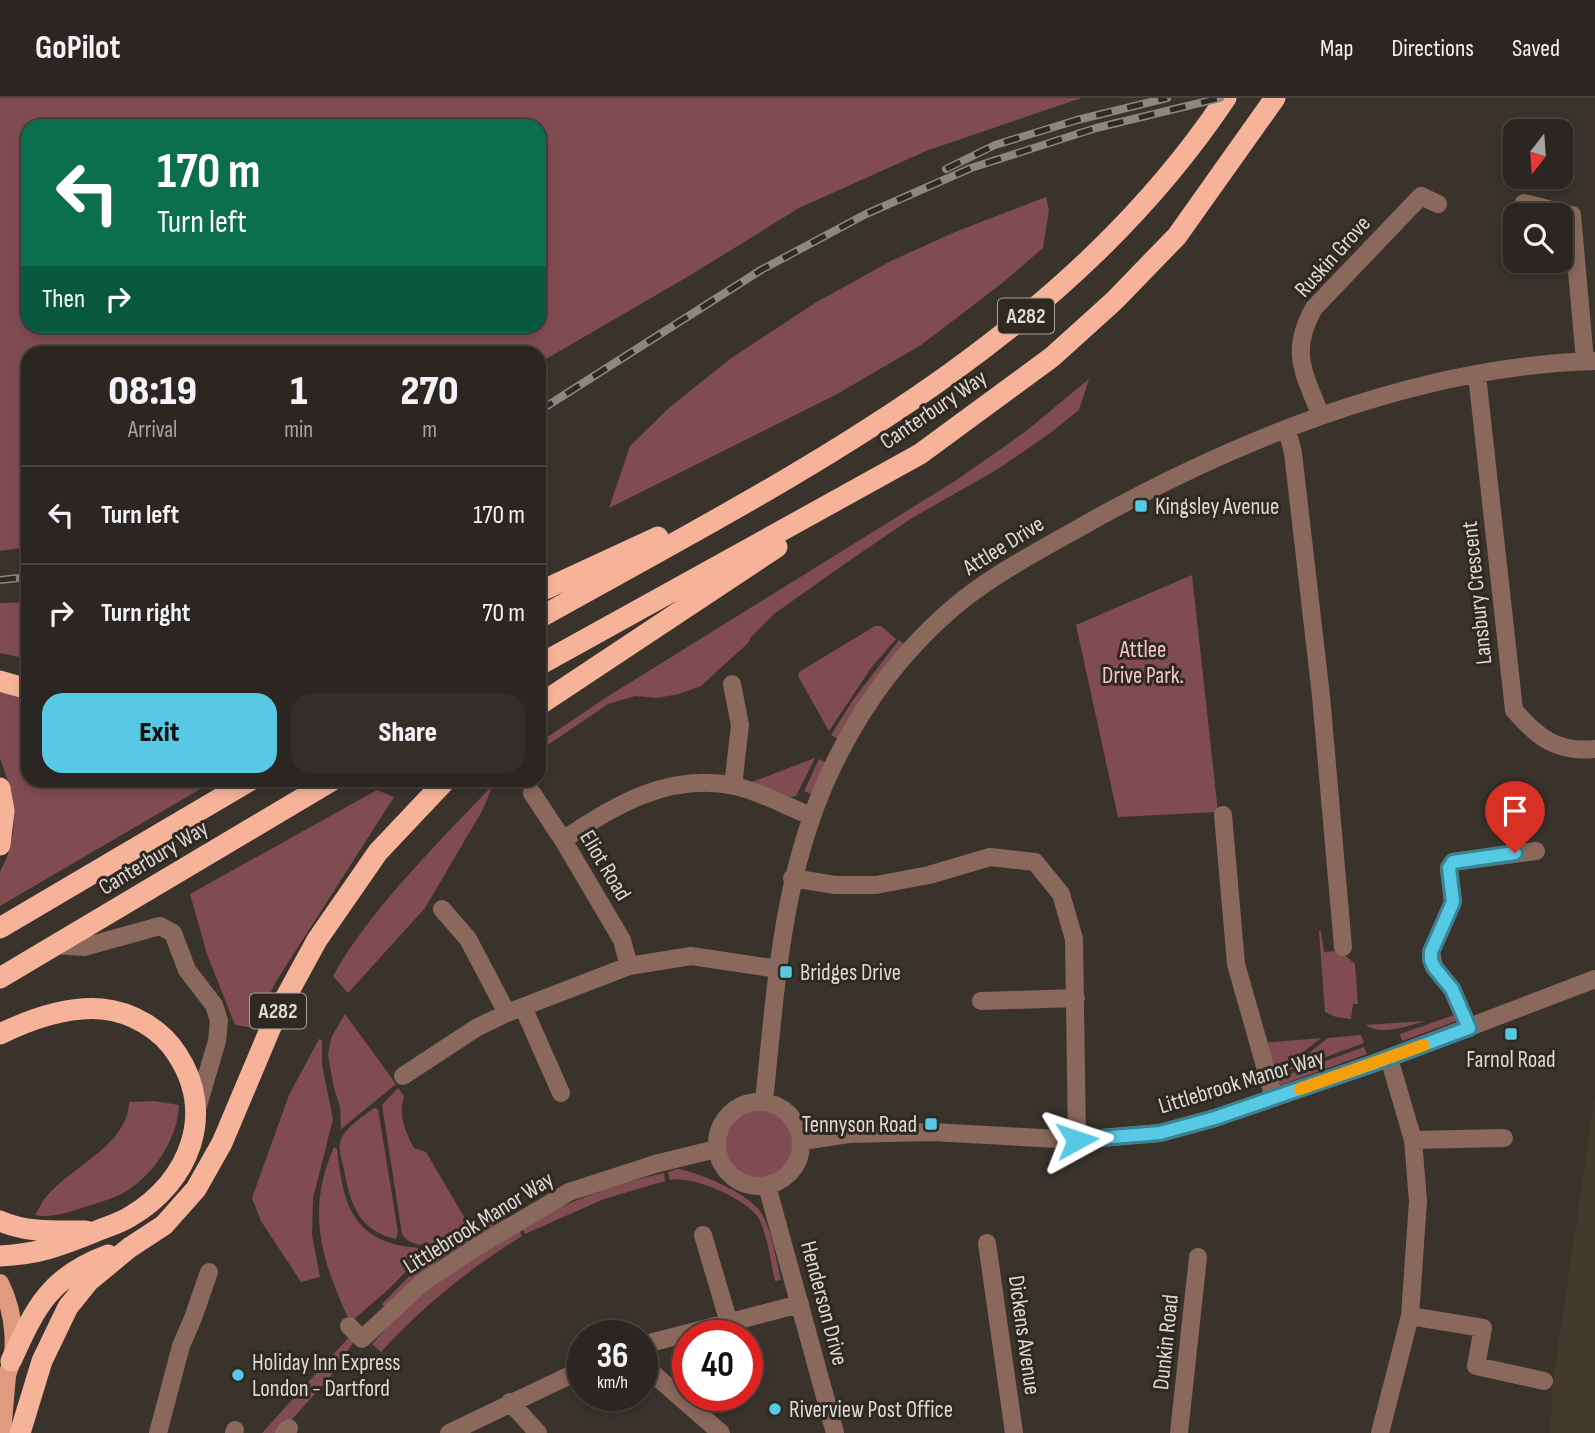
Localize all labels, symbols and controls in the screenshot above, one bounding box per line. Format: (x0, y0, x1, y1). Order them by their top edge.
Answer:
text: GoPilot (35, 28, 120, 68)
text: Map (1320, 34, 1353, 63)
text: Directions (1391, 34, 1474, 63)
text: Saved (1512, 34, 1560, 63)
north arrow (1503, 119, 1573, 189)
map controls (1503, 119, 1573, 273)
text: 170 m (157, 143, 261, 202)
icon: left (42, 147, 133, 238)
text: Turn left (157, 203, 247, 242)
button: search (1503, 203, 1573, 273)
street label: Ruskin Grove (1289, 210, 1377, 303)
icon: right (99, 280, 137, 318)
text: Then (42, 284, 85, 315)
road number: A282 (998, 298, 1054, 333)
street label: Canterbury Way (875, 364, 992, 456)
text: 08:19 (108, 366, 197, 417)
text: 1 (290, 366, 307, 417)
text: 270 (400, 366, 459, 417)
text: Arrival (128, 416, 177, 444)
text: min (284, 416, 313, 444)
text: m (422, 416, 437, 444)
place label: Kingsley Avenue (1155, 493, 1279, 521)
icon: left (42, 496, 80, 534)
marker: Kingsley Avenue (1133, 498, 1149, 514)
text: Turn left (101, 500, 179, 531)
text: 170 m (473, 500, 525, 531)
street label: Attlee Drive (957, 510, 1049, 582)
street label: Lansbury Crescent (1456, 520, 1498, 666)
icon: right (42, 594, 80, 632)
text: Turn right (101, 598, 190, 629)
text: 70 m (482, 598, 525, 629)
park label: Attlee Drive Park. (1102, 636, 1184, 690)
button: Exit (42, 693, 277, 773)
button: Share (291, 693, 525, 773)
pin (1485, 781, 1545, 853)
icon: arrive (1496, 792, 1534, 830)
street label: Canterbury Way (94, 814, 213, 901)
street label: Eliot Road (573, 825, 637, 906)
place label: Bridges Drive (800, 959, 901, 987)
marker: Bridges Drive (778, 964, 794, 980)
road number: A282 (250, 993, 306, 1028)
marker: Farnol Road (1503, 1026, 1519, 1042)
street label: Littlebrook Manor Way (1155, 1043, 1328, 1120)
place label: Farnol Road (1466, 1046, 1556, 1074)
position arrow (1040, 1103, 1114, 1177)
place label: Tennyson Road (802, 1111, 917, 1139)
marker: Tennyson Road (923, 1116, 939, 1132)
street label: Littlebrook Manor Way (398, 1165, 559, 1280)
street label: Henderson Drive (794, 1238, 854, 1368)
street label: Dickens Avenue (1002, 1274, 1046, 1397)
street label: Dunkin Road (1147, 1293, 1185, 1391)
speed limit sign: 40 (672, 1320, 763, 1411)
text: 36 (596, 1335, 629, 1378)
place label: Holiday Inn Express London - Dartford (252, 1349, 400, 1403)
marker: Holiday Inn Express London - Dartford (230, 1367, 246, 1383)
text: km/h (597, 1372, 628, 1393)
place label: Riverview Post Office (789, 1396, 953, 1424)
marker: Riverview Post Office (767, 1401, 783, 1417)

